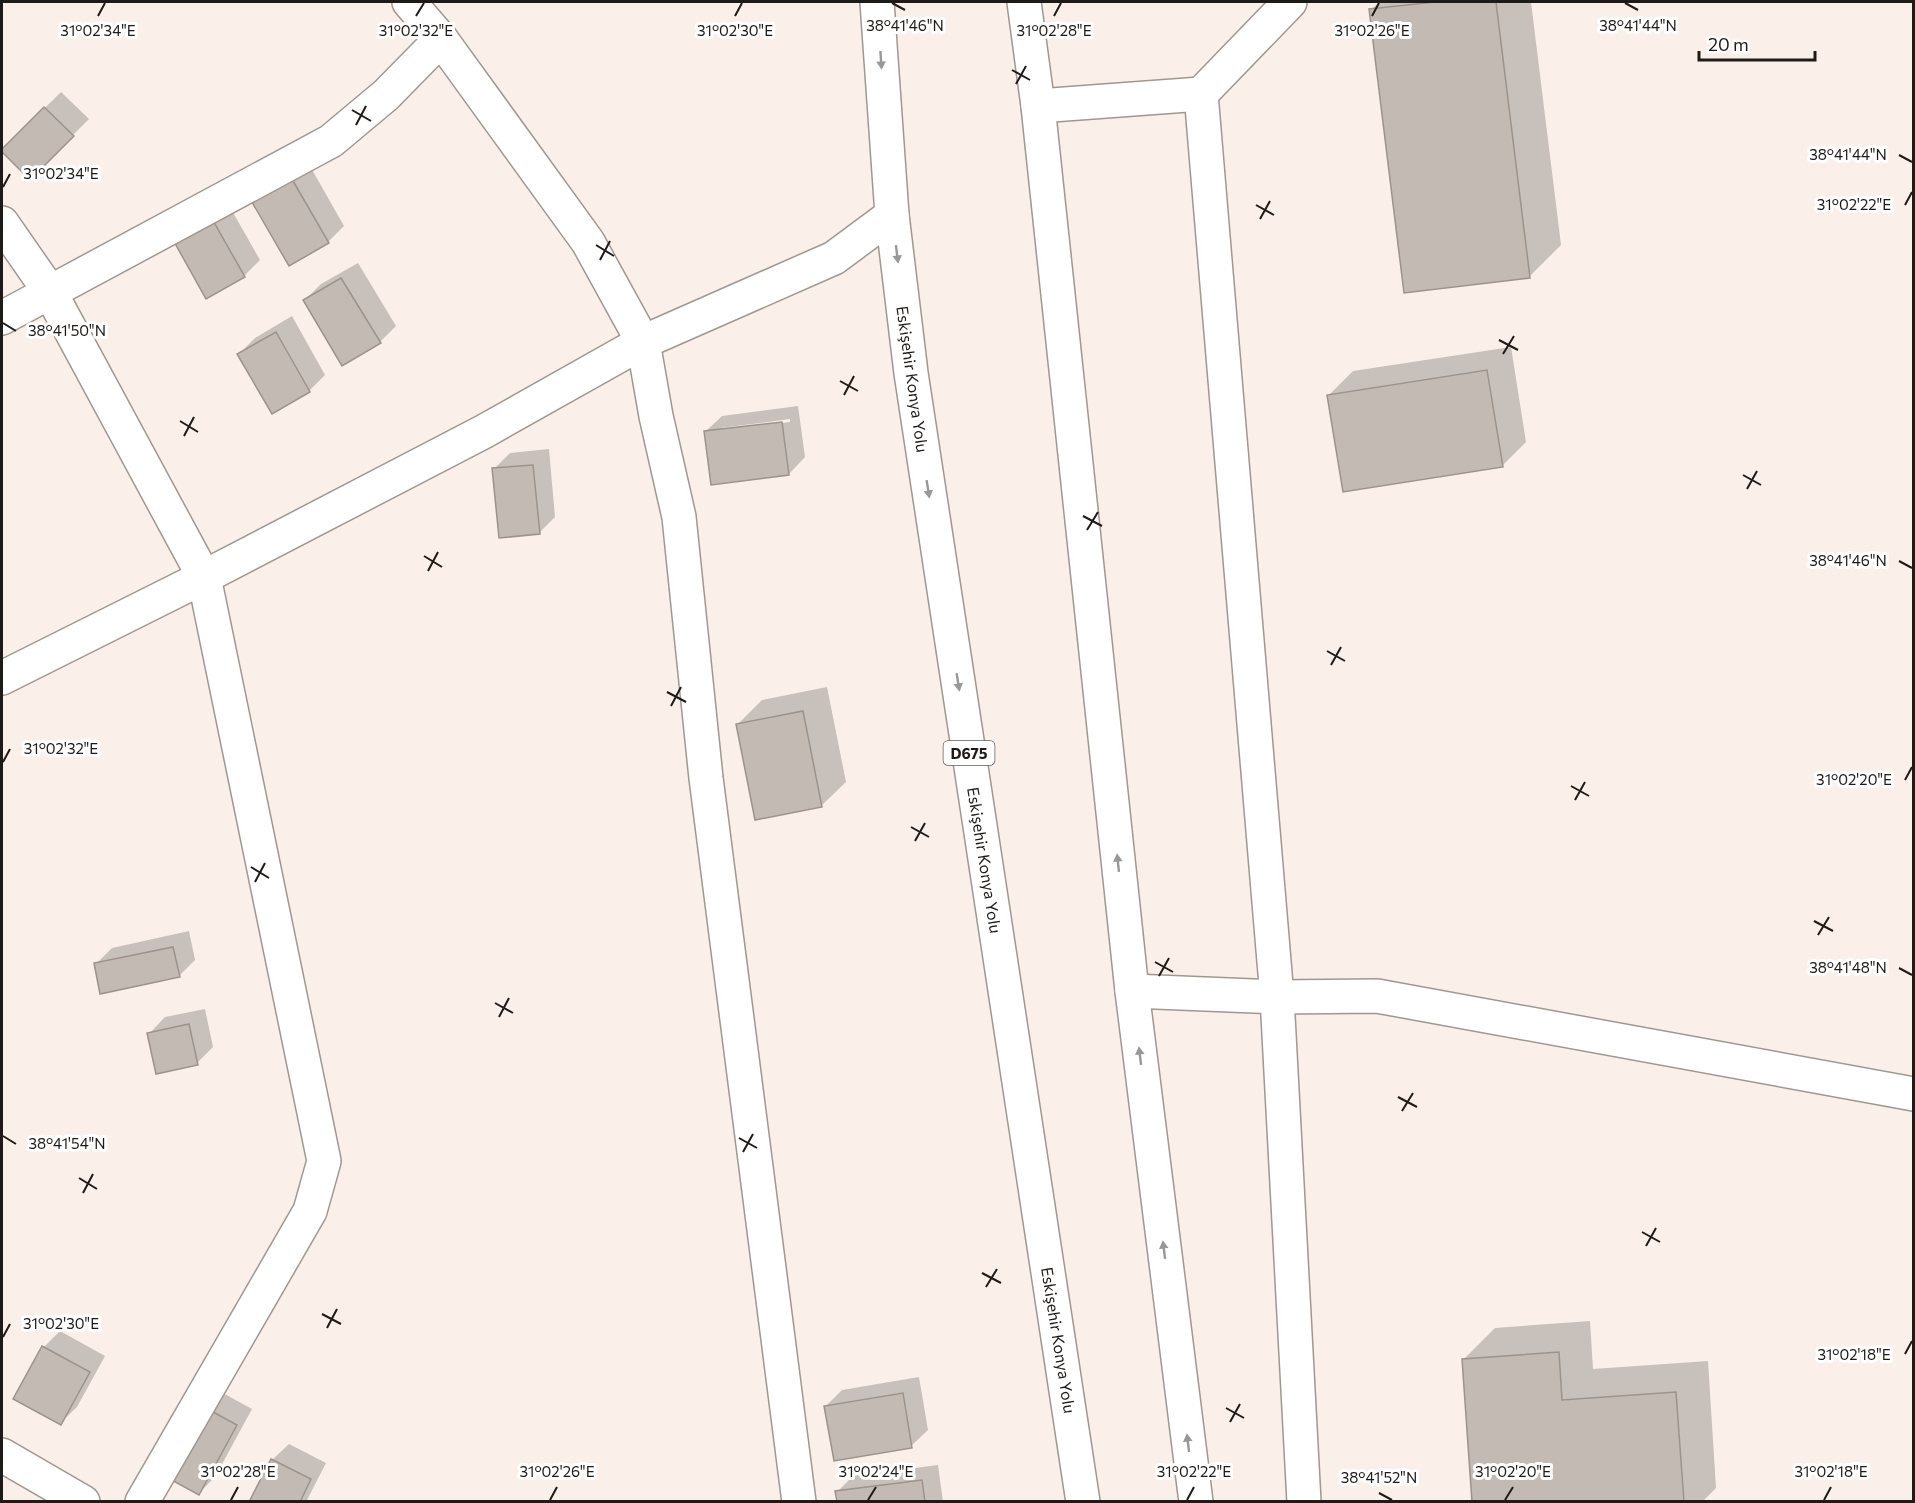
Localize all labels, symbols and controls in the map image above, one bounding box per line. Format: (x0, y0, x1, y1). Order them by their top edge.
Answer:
text: 38°41'46"N (866, 16, 944, 34)
text: 38°41'44"N (1599, 16, 1677, 34)
text: 31°02'34"E (60, 21, 136, 39)
text: 31°02'32"E (379, 21, 453, 39)
text: 31°02'30"E (697, 21, 773, 39)
text: 31°02'28"E (1016, 21, 1092, 39)
text: 31°02'26"E (1334, 21, 1410, 39)
scale bar (1699, 24, 1814, 62)
text: 20 m (1708, 33, 1749, 55)
one-way arrow (877, 50, 886, 69)
text: 38°41'44"N (1809, 145, 1887, 163)
text: 31°02'34"E (23, 164, 99, 182)
text: 31°02'22"E (1817, 195, 1891, 213)
one-way arrow (892, 245, 902, 264)
street label: Eskişehir Konya Yolu (893, 305, 933, 453)
text: 38°41'50"N (28, 321, 106, 339)
one-way arrow (924, 480, 933, 499)
text: 38°41'46"N (1809, 551, 1887, 569)
one-way arrow (954, 672, 963, 691)
text: 31°02'32"E (24, 739, 98, 757)
road number: D675 (944, 741, 994, 765)
text: 31°02'20"E (1816, 770, 1892, 788)
street label: Eskişehir Konya Yolu (964, 786, 1006, 934)
one-way arrow (1113, 853, 1123, 872)
text: 38°41'48"N (1809, 958, 1887, 976)
one-way arrow (1135, 1047, 1145, 1066)
text: 38°41'54"N (28, 1134, 106, 1152)
one-way arrow (1159, 1240, 1169, 1259)
street label: Eskişehir Konya Yolu (1038, 1266, 1080, 1414)
text: 31°02'30"E (23, 1314, 99, 1332)
text: 31°02'18"E (1817, 1345, 1891, 1363)
one-way arrow (1184, 1434, 1193, 1453)
text: 31°02'28"E (200, 1462, 276, 1480)
text: 31°02'26"E (519, 1462, 595, 1480)
text: 31°02'24"E (839, 1462, 913, 1480)
text: 31°02'22"E (1157, 1462, 1231, 1480)
text: 31°02'20"E (1475, 1462, 1551, 1480)
text: 31°02'18"E (1794, 1462, 1868, 1480)
text: 38°41'52"N (1341, 1468, 1417, 1486)

